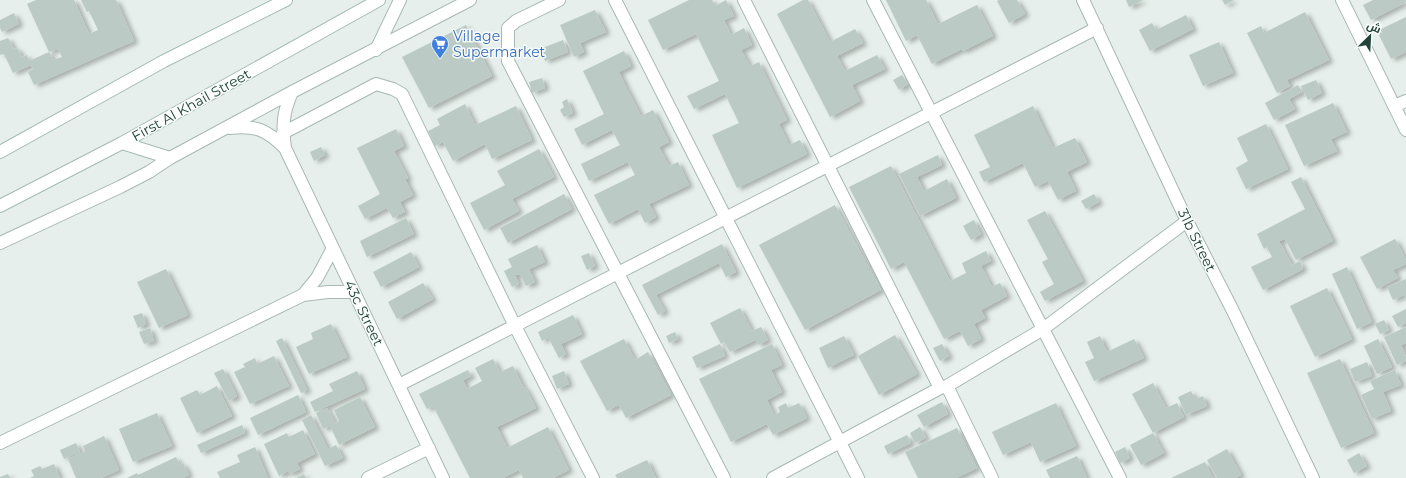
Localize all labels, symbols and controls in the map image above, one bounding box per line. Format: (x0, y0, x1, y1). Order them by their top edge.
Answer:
north arrow (1350, 16, 1390, 56)
text: ش (1365, 18, 1383, 36)
place label: Village Supermarket (453, 27, 546, 61)
supermarket icon: Village Supermarket (430, 34, 450, 59)
street label: First Al Khail Street (128, 65, 254, 145)
street label: 31b Street (1174, 205, 1220, 275)
street label: 43c Street (340, 277, 388, 349)

